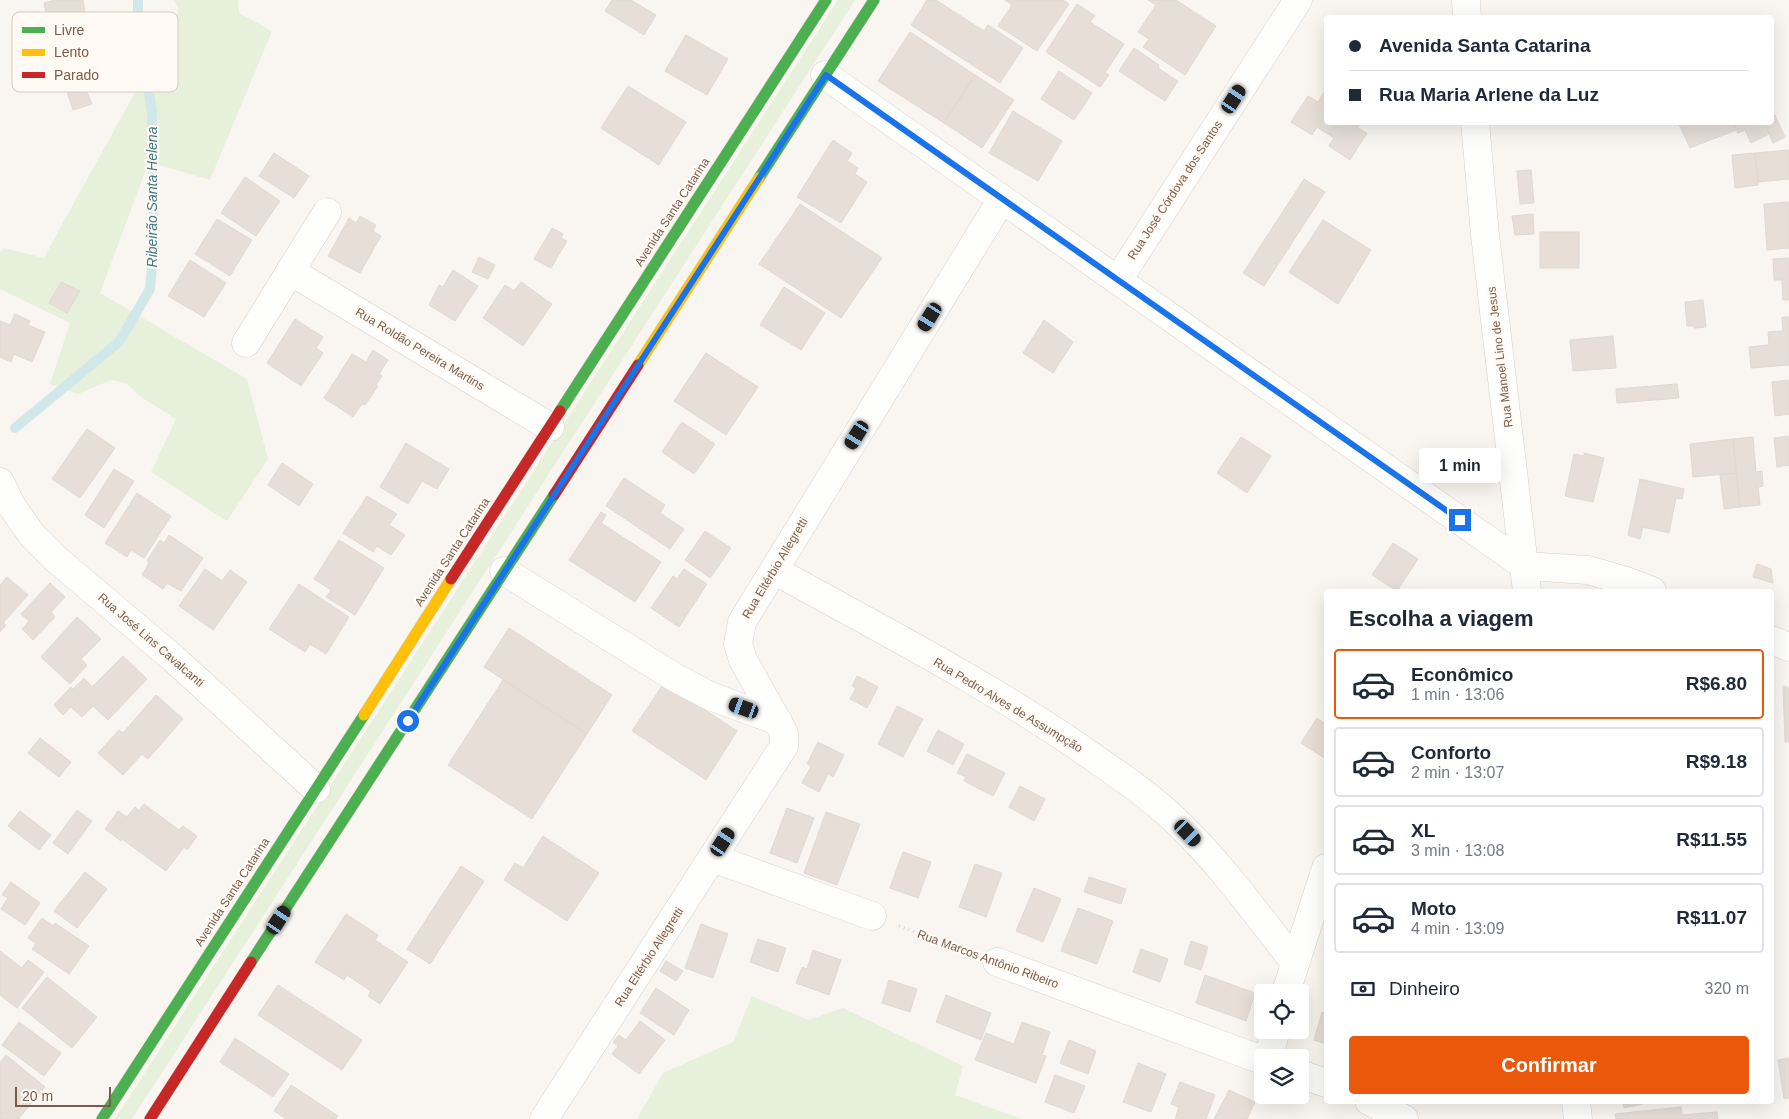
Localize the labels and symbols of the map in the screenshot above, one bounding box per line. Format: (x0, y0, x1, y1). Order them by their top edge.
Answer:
legend (12, 12, 178, 92)
text: Livre (54, 22, 85, 38)
text: Lento (54, 44, 89, 60)
text: Parado (54, 67, 99, 83)
car (1219, 82, 1248, 116)
street label: Rua José Córdova dos Santos (1125, 118, 1225, 262)
water label: Ribeirão Santa Helena (144, 126, 160, 267)
street label: Avenida Santa Catarina (632, 155, 713, 269)
street label: Rua Manoel Lino de Jesus (1484, 286, 1516, 428)
car (915, 300, 944, 334)
street label: Rua Roldão Pereira Martins (353, 305, 487, 393)
car (842, 418, 871, 452)
callout: 1 min (1419, 448, 1501, 482)
street label: Avenida Santa Catarina (412, 495, 493, 609)
route end (1449, 509, 1471, 531)
street label: Rua Eltérbio Allegretti (739, 515, 811, 621)
street label: Rua José Lins Cavalcanti (95, 590, 207, 690)
street label: Rua Pedro Alves de Assumpção (931, 655, 1085, 755)
car (727, 696, 760, 720)
route start (397, 710, 419, 732)
car (1172, 817, 1203, 849)
car (708, 825, 737, 859)
street label: Avenida Santa Catarina (192, 835, 273, 949)
car (264, 903, 293, 937)
street label: Rua Eltérbio Allegretti (612, 905, 686, 1009)
street label: Rua Marcos Antônio Ribeiro (915, 927, 1061, 991)
scale bar (15, 1084, 111, 1107)

